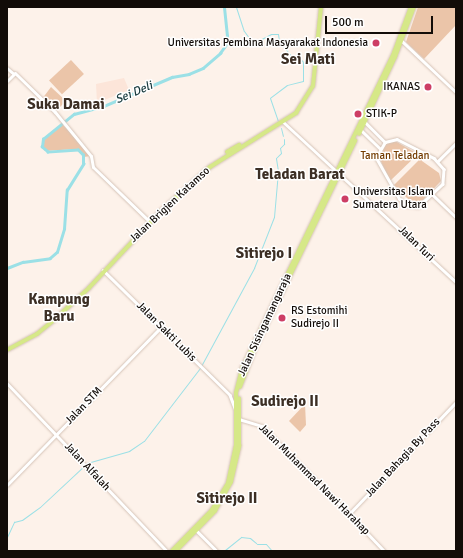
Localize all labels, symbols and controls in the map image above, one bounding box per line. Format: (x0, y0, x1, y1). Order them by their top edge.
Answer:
scale bar (327, 8, 435, 34)
text: 500 m (332, 15, 364, 30)
place label: Universitas Pembina Masyarakat Indonesia (168, 36, 368, 50)
marker: Universitas Pembina Masyarakat Indonesia (371, 38, 381, 48)
district label: Sei Mati (281, 51, 335, 69)
water label: Sei Deli (113, 79, 155, 107)
place label: IKANAS (383, 80, 420, 94)
marker: IKANAS (423, 82, 433, 92)
district label: Suka Damai (27, 96, 105, 114)
place label: STIK-P (366, 107, 397, 121)
marker: STIK-P (353, 109, 363, 119)
park label: Taman Teladan (360, 149, 430, 163)
street label: Jalan Brigjen Katamso (127, 164, 213, 246)
district label: Teladan Barat (255, 166, 345, 184)
place label: Universitas Islam Sumatera Utara (353, 186, 434, 212)
marker: Universitas Islam Sumatera Utara (340, 194, 350, 204)
street label: Jalan Turi (395, 224, 437, 264)
district label: Sitirejo I (236, 245, 292, 263)
street label: Jalan Sisingamangaraja (235, 272, 295, 378)
district label: Kampung Baru (28, 290, 90, 325)
street label: Jalan Sakti Lubis (133, 299, 199, 365)
place label: RS Estomihi Sudirejo II (291, 305, 347, 331)
marker: RS Estomihi Sudirejo II (276, 312, 288, 324)
street label: Jalan STM (63, 384, 105, 428)
district label: Sudirejo II (251, 393, 319, 411)
street label: Jalan Bahagia By Pass (363, 416, 443, 500)
street label: Jalan Muhammad Nawi Harahap (256, 422, 372, 538)
street label: Jalan Alfalah (61, 440, 113, 494)
district label: Sitirejo II (196, 490, 258, 508)

